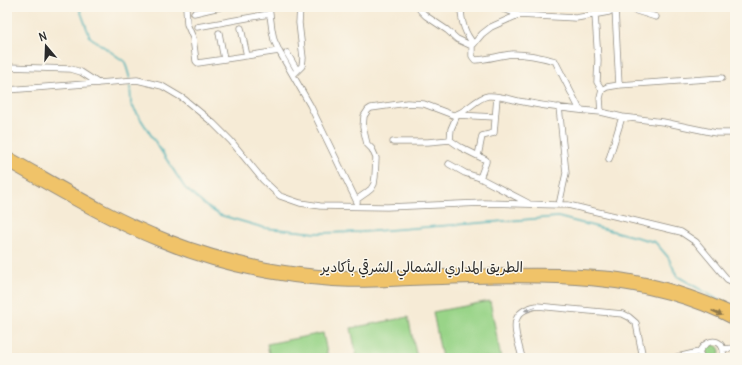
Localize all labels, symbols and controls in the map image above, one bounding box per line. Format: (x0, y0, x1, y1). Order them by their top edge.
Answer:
north arrow (26, 26, 66, 66)
text: N (37, 29, 49, 44)
street label: الطريق المداري الشمالي الشرقي بأكادير (320, 258, 523, 280)
one-way arrow (524, 306, 536, 312)
one-way arrow (711, 310, 723, 316)

